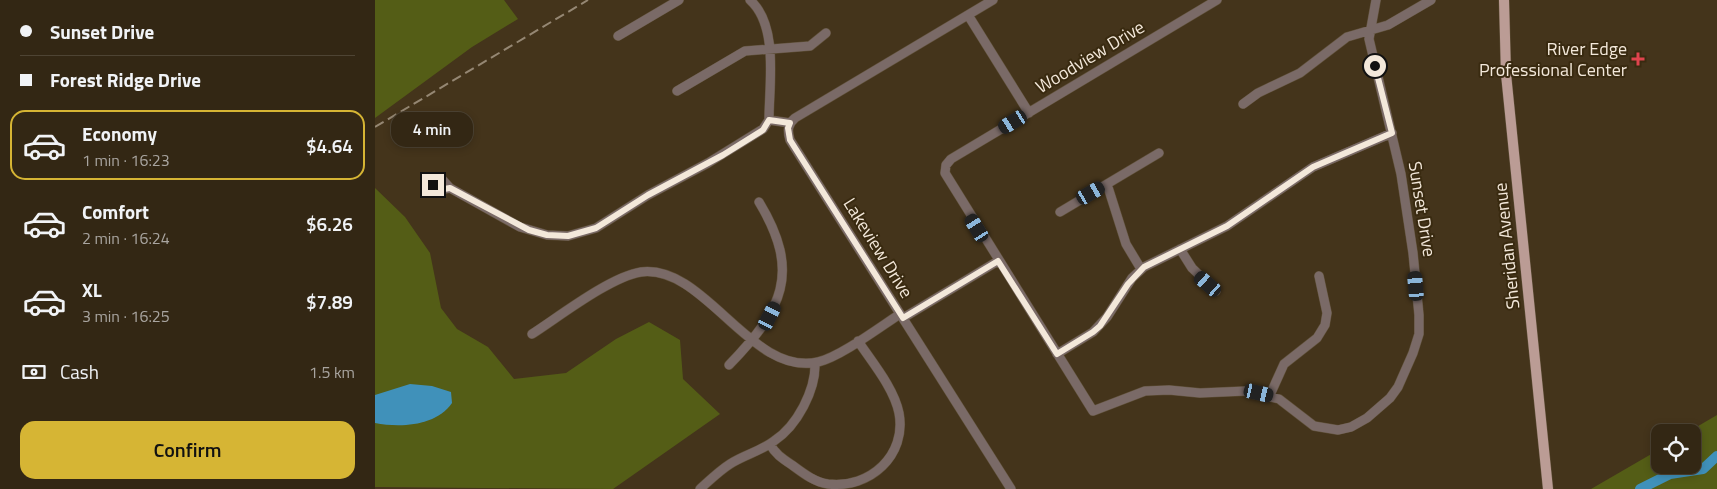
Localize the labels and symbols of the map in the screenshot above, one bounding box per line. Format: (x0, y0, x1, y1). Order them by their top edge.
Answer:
street label: Woodview Drive (1030, 13, 1149, 100)
place label: River Edge Professional Center (1479, 35, 1627, 83)
marker: River Edge Professional Center (1631, 52, 1645, 66)
route start (1364, 55, 1386, 77)
car (996, 108, 1029, 136)
callout: 4 min (392, 112, 474, 148)
street label: Sunset Drive (1402, 159, 1443, 258)
route end (422, 174, 444, 196)
car (1074, 179, 1107, 207)
street label: Sheridan Avenue (1486, 181, 1527, 311)
street label: Lakeview Drive (837, 192, 920, 303)
car (962, 211, 991, 245)
car (1191, 268, 1224, 300)
car (1407, 270, 1424, 302)
car (756, 299, 783, 333)
car (1242, 382, 1275, 404)

